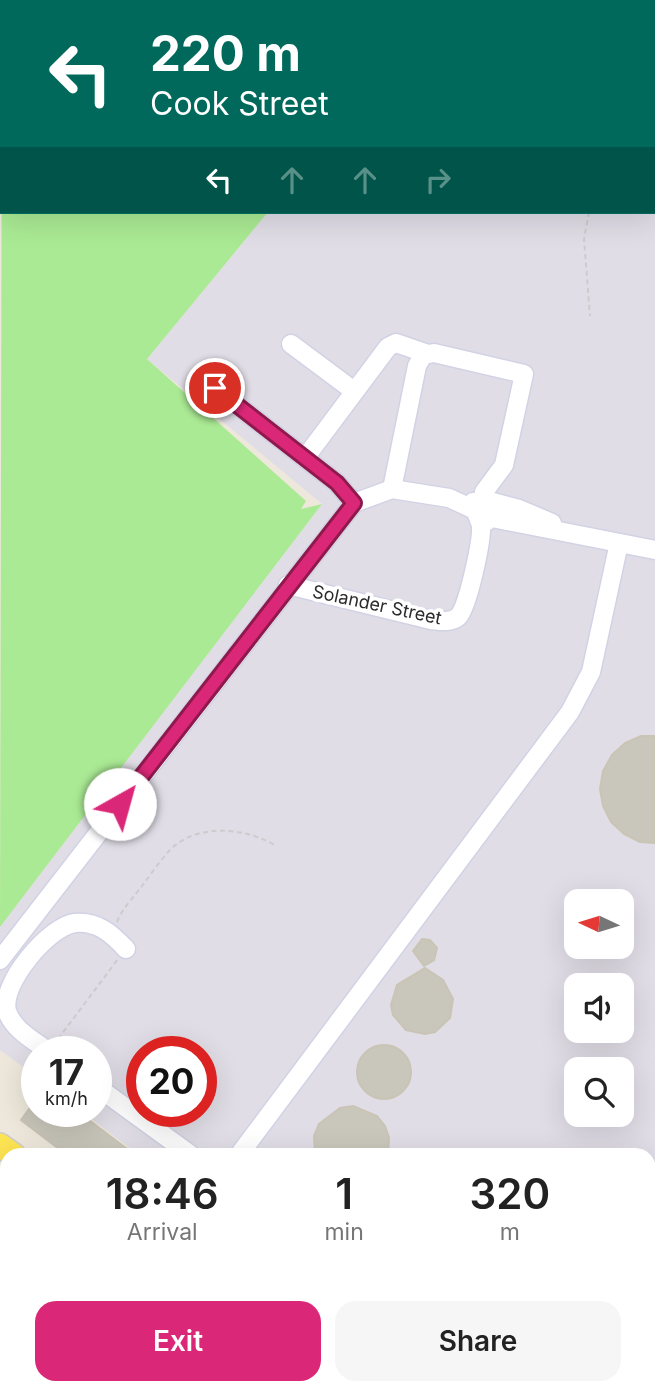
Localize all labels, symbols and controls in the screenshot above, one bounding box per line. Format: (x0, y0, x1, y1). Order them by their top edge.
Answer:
text: 220 m (150, 24, 301, 83)
icon: left (35, 28, 126, 119)
text: Cook Street (150, 84, 329, 123)
icon: left (200, 161, 238, 199)
icon: ahead (273, 161, 311, 199)
icon: ahead (346, 161, 384, 199)
icon: right (419, 161, 457, 199)
pin (185, 358, 245, 418)
icon: arrive (196, 369, 234, 407)
street label: Solander Street (311, 581, 444, 628)
position arrow (83, 767, 157, 841)
north arrow (564, 889, 634, 959)
map controls (564, 889, 634, 1127)
button: sound (564, 973, 634, 1043)
speed limit sign: 20 (126, 1036, 217, 1127)
text: 17 (49, 1051, 84, 1093)
button: search (564, 1057, 634, 1127)
text: km/h (45, 1088, 88, 1109)
text: 18:46 (106, 1168, 219, 1219)
text: 1 (335, 1168, 353, 1219)
text: 320 (470, 1168, 550, 1219)
text: Arrival (127, 1218, 198, 1246)
text: min (324, 1218, 364, 1246)
text: m (500, 1218, 520, 1246)
button: Exit (35, 1301, 321, 1381)
button: Share (335, 1301, 621, 1381)

